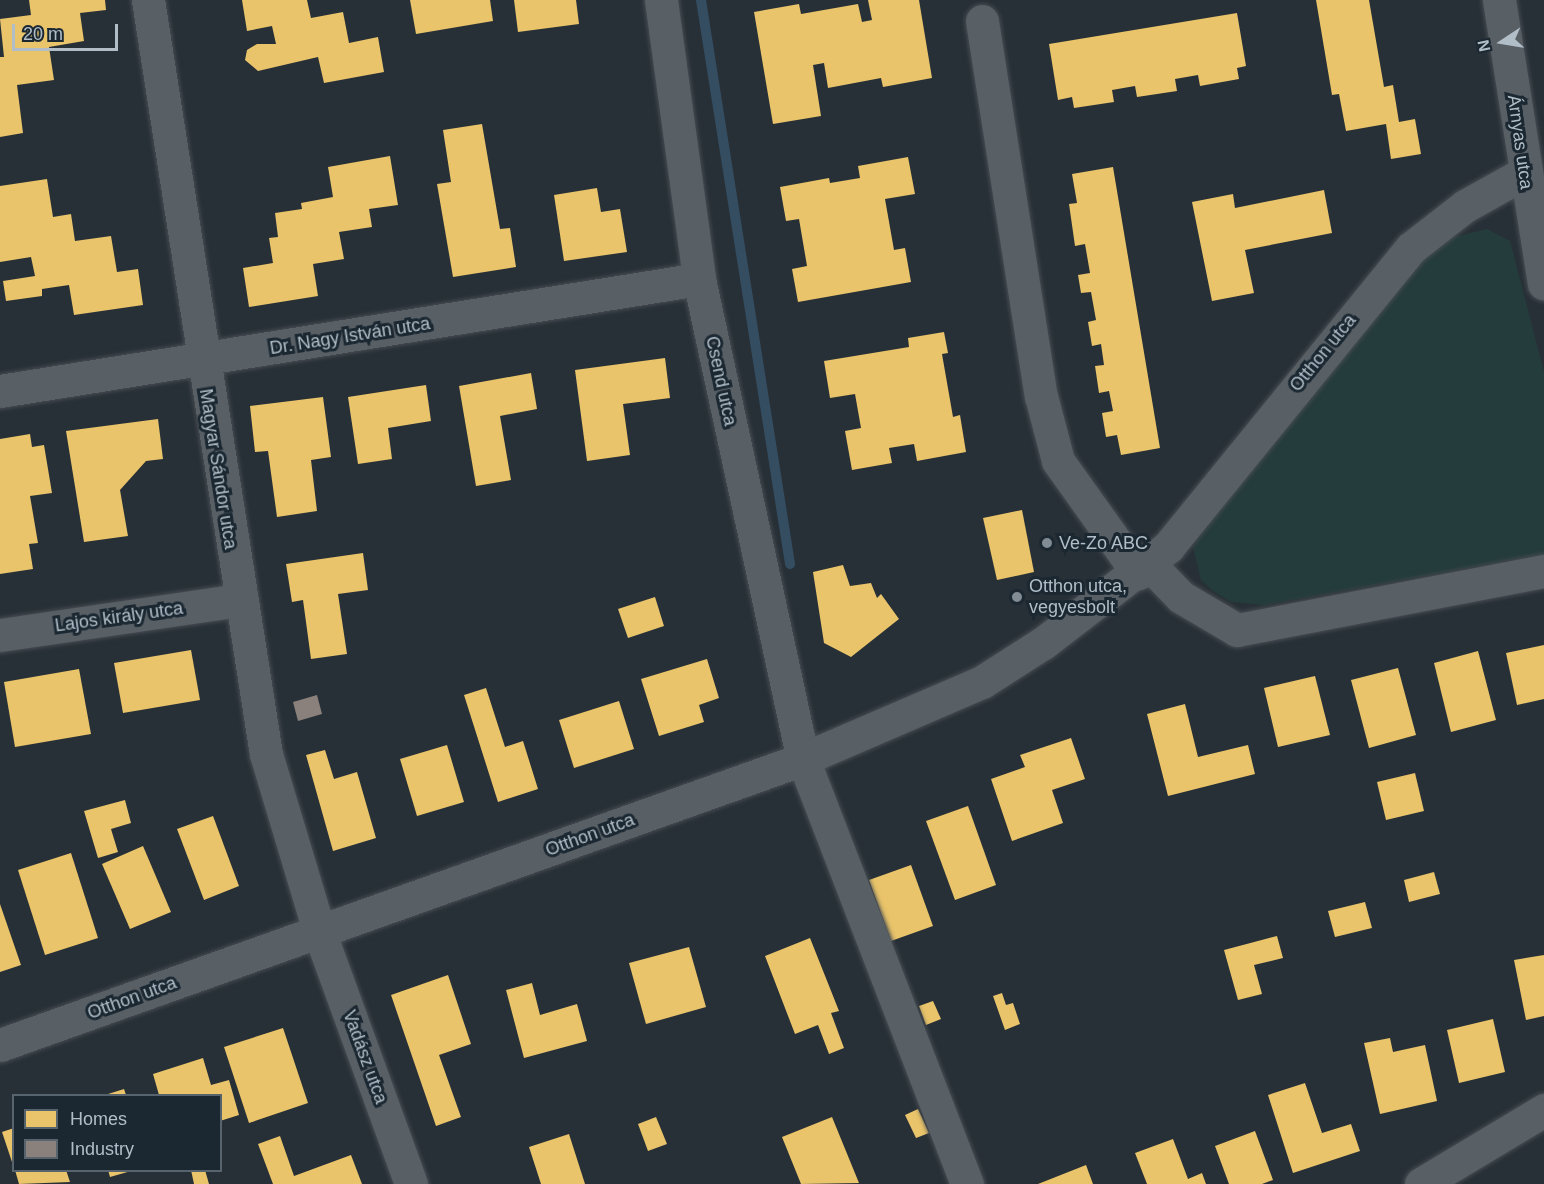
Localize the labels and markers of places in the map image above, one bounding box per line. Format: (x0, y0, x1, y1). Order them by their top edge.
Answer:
place label: Ve-Zo ABC (1059, 532, 1149, 554)
marker: Ve-Zo ABC (1040, 536, 1054, 550)
place label: Otthon utca, vegyesbolt (1029, 576, 1127, 618)
marker: Otthon utca, vegyesbolt (1010, 590, 1024, 604)

